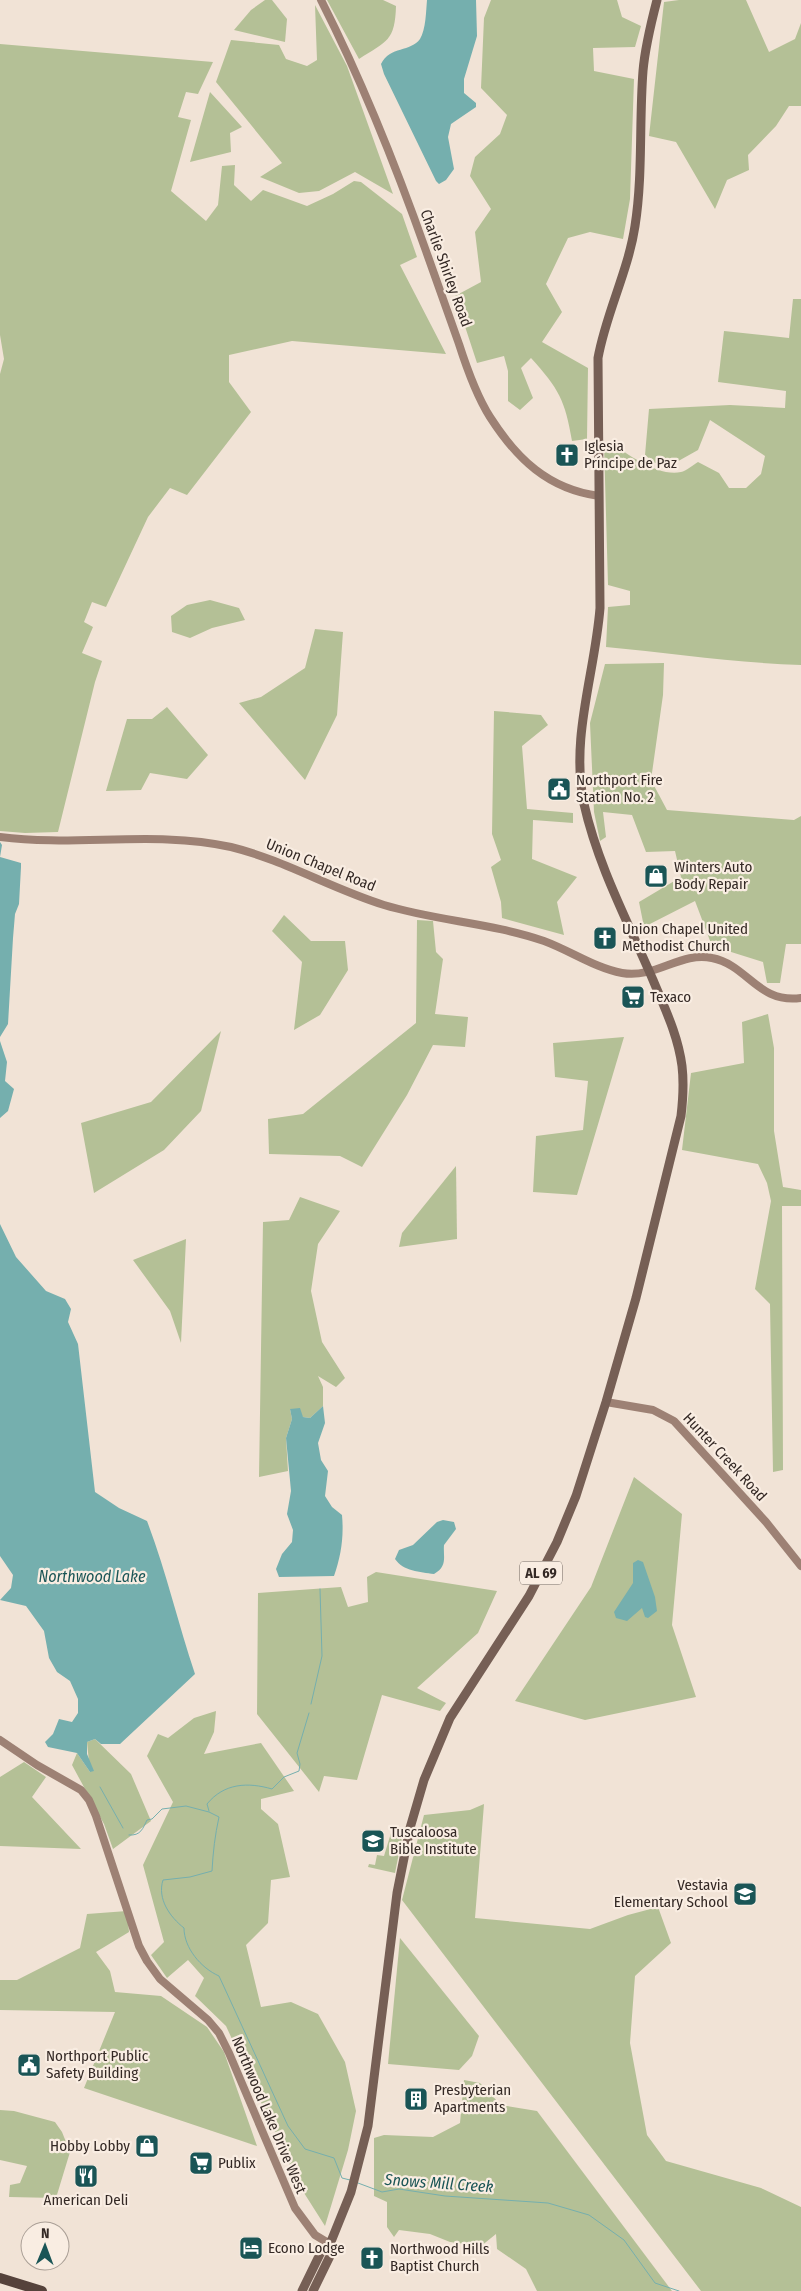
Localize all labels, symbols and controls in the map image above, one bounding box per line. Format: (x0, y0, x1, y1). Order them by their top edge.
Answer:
street label: Charlie Shirley Road (416, 207, 476, 329)
place label: Iglesia Príncipe de Paz (584, 437, 677, 472)
church icon: Iglesia Príncipe de Paz (554, 442, 580, 468)
place label: Northport Fire Station No. 2 (576, 771, 663, 806)
public building icon: Northport Fire Station No. 2 (546, 776, 572, 802)
street label: Union Chapel Road (264, 835, 378, 895)
place label: Winters Auto Body Repair (674, 858, 752, 893)
shop icon: Winters Auto Body Repair (643, 863, 669, 889)
place label: Union Chapel United Methodist Church (622, 920, 748, 955)
church icon: Union Chapel United Methodist Church (592, 925, 618, 951)
supermarket icon: Texaco (620, 984, 646, 1010)
place label: Texaco (650, 988, 691, 1006)
street label: Hunter Creek Road (679, 1409, 771, 1505)
road number: AL 69 (520, 1562, 562, 1585)
water label: Northwood Lake (38, 1567, 146, 1586)
place label: Tuscaloosa Bible Institute (390, 1823, 477, 1858)
school or university icon: Tuscaloosa Bible Institute (360, 1828, 386, 1854)
place label: Vestavia Elementary School (614, 1876, 728, 1911)
school or university icon: Vestavia Elementary School (732, 1881, 758, 1907)
street label: Northwood Lake Drive West (228, 2034, 310, 2196)
place label: Northport Public Safety Building (46, 2047, 149, 2082)
public building icon: Northport Public Safety Building (16, 2052, 42, 2078)
place label: Presbyterian Apartments (434, 2081, 511, 2116)
building icon: Presbyterian Apartments (403, 2086, 429, 2112)
shop icon: Hobby Lobby (134, 2133, 160, 2159)
place label: Hobby Lobby (50, 2137, 130, 2155)
supermarket icon: Publix (188, 2150, 214, 2176)
place label: Publix (218, 2154, 256, 2172)
restaurant icon: American Deli (73, 2163, 99, 2189)
water label: Snows Mill Creek (383, 2170, 494, 2196)
place label: American Deli (44, 2191, 128, 2209)
north arrow (20, 2221, 70, 2271)
text: N (41, 2225, 50, 2242)
hotel icon: Econo Lodge (238, 2235, 264, 2261)
place label: Econo Lodge (268, 2239, 345, 2257)
place label: Northwood Hills Baptist Church (390, 2240, 489, 2275)
church icon: Northwood Hills Baptist Church (359, 2245, 385, 2271)

